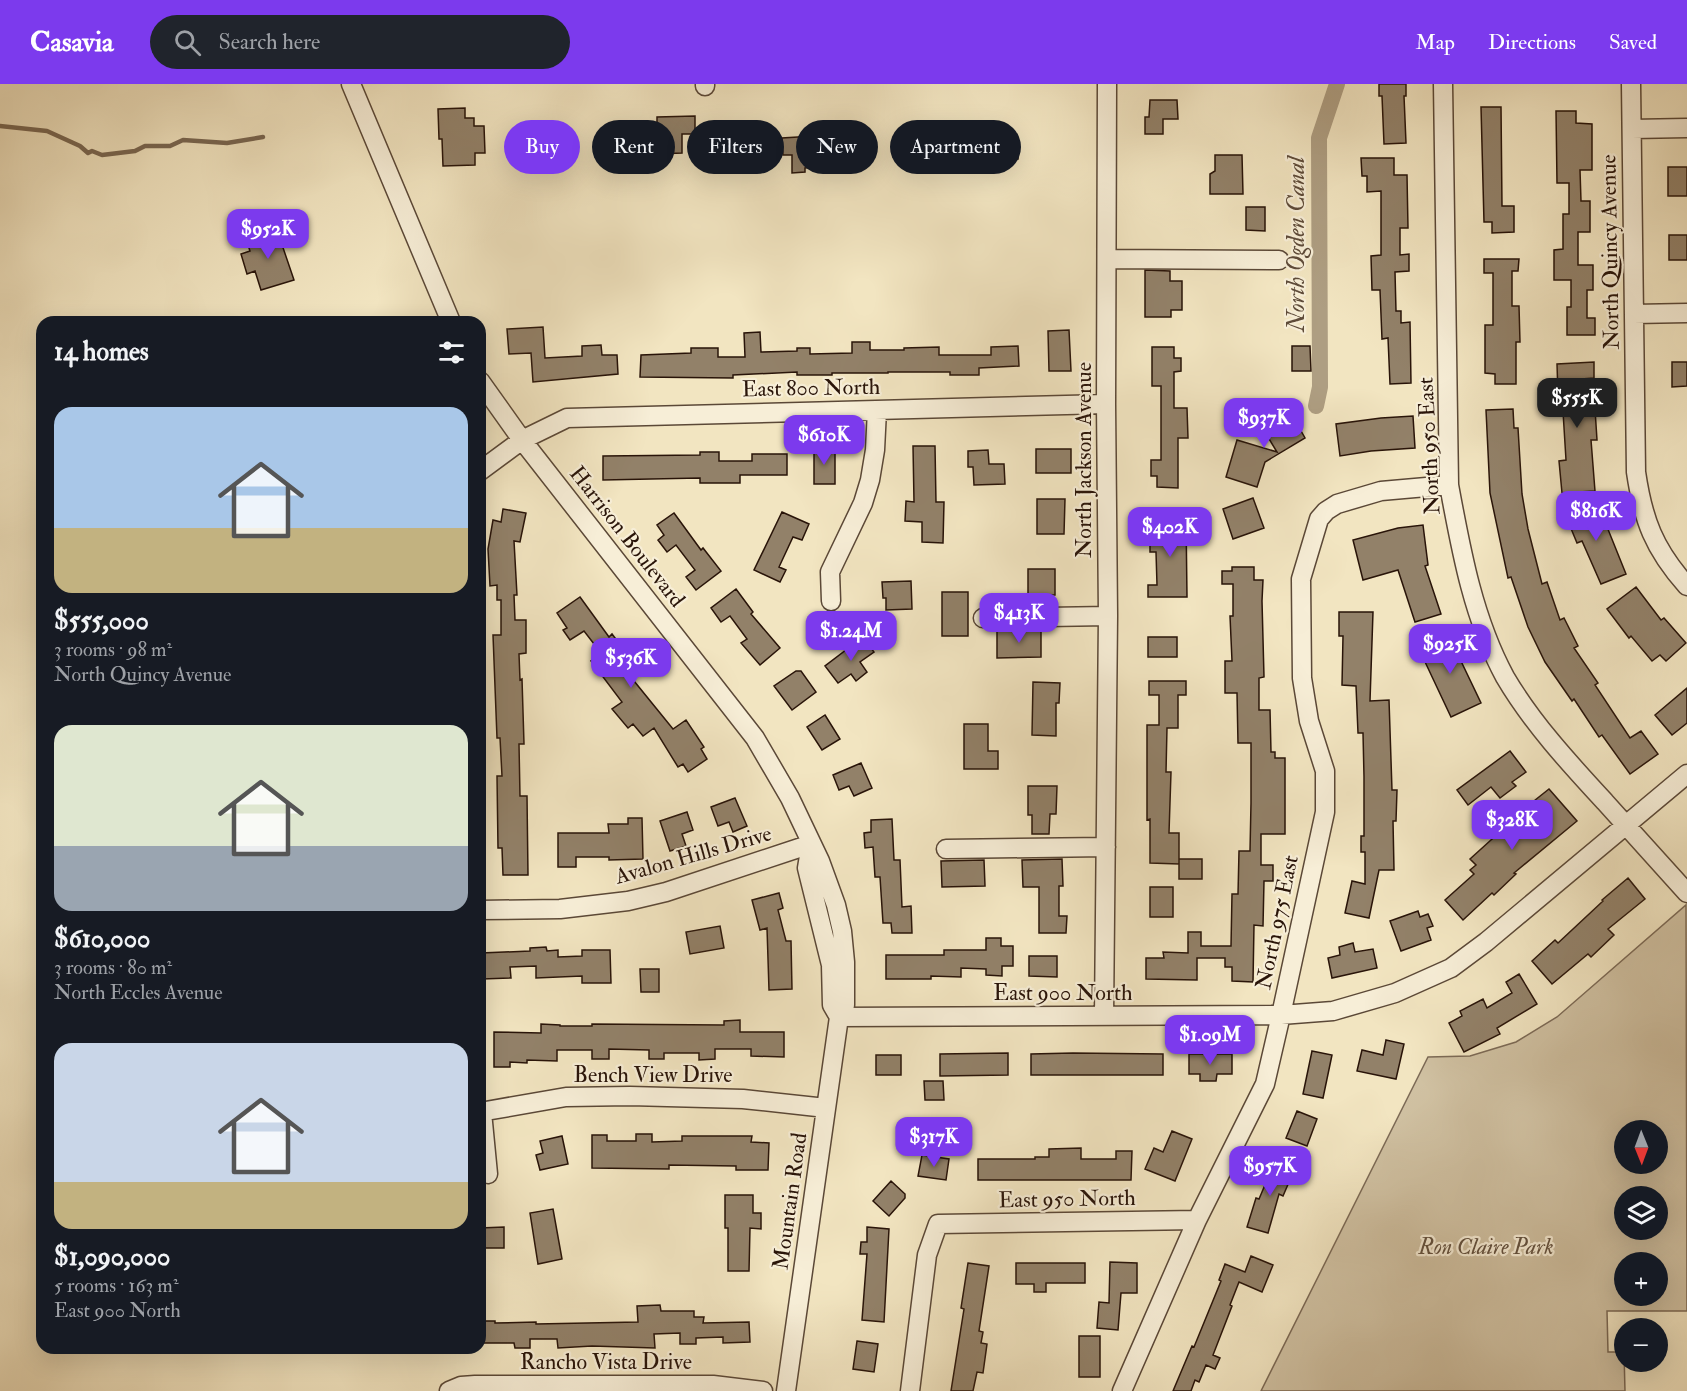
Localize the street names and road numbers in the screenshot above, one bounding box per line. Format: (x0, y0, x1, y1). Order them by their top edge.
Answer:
street label: North Quincy Avenue (1594, 154, 1626, 350)
street label: North Jackson Avenue (1070, 362, 1098, 558)
street label: East 800 North (742, 373, 881, 403)
street label: North 950 East (1411, 377, 1447, 515)
street label: Harrison Boulevard (563, 460, 691, 613)
street label: Avalon Hills Drive (611, 819, 775, 891)
street label: North 975 East (1249, 853, 1305, 992)
street label: East 900 North (993, 979, 1133, 1007)
street label: Bench View Drive (574, 1061, 732, 1089)
street label: Mountain Road (767, 1131, 813, 1271)
street label: East 950 North (998, 1184, 1136, 1214)
street label: Rancho Vista Drive (520, 1348, 692, 1376)

